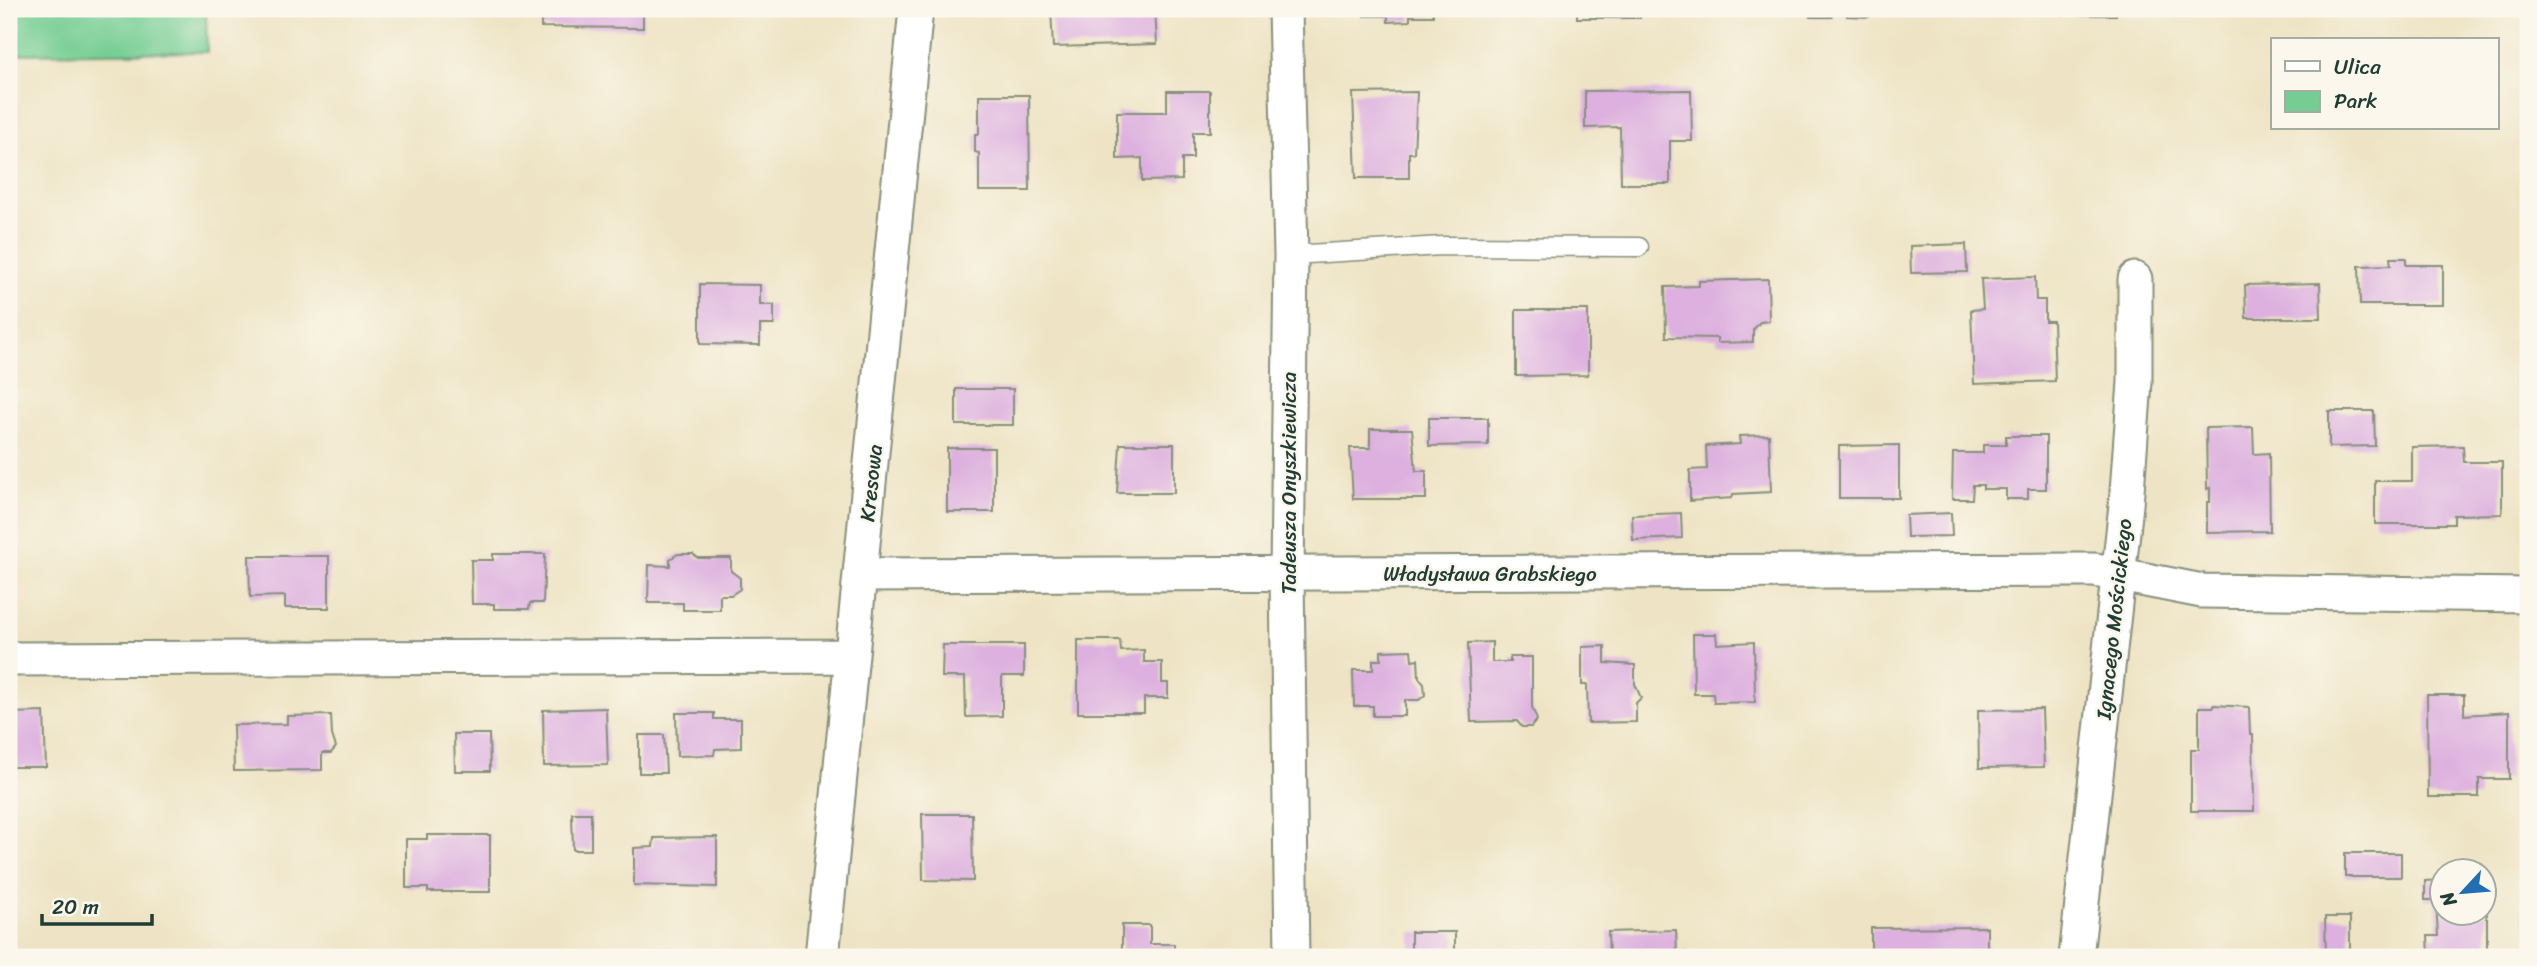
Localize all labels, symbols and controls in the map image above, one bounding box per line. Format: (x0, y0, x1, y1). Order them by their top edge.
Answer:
legend (2271, 38, 2498, 130)
text: Ulica (2334, 48, 2381, 86)
text: Park (2334, 82, 2377, 120)
street label: Tadeusza Onyszkiewicza (1270, 371, 1308, 594)
street label: Kresowa (848, 442, 894, 524)
street label: Ignacego Mościckiego (2084, 516, 2143, 722)
street label: Władysława Grabskiego (1383, 555, 1597, 593)
north arrow (2428, 858, 2498, 928)
scale bar (42, 882, 152, 926)
text: N (2430, 885, 2466, 913)
text: 20 m (52, 888, 99, 926)

